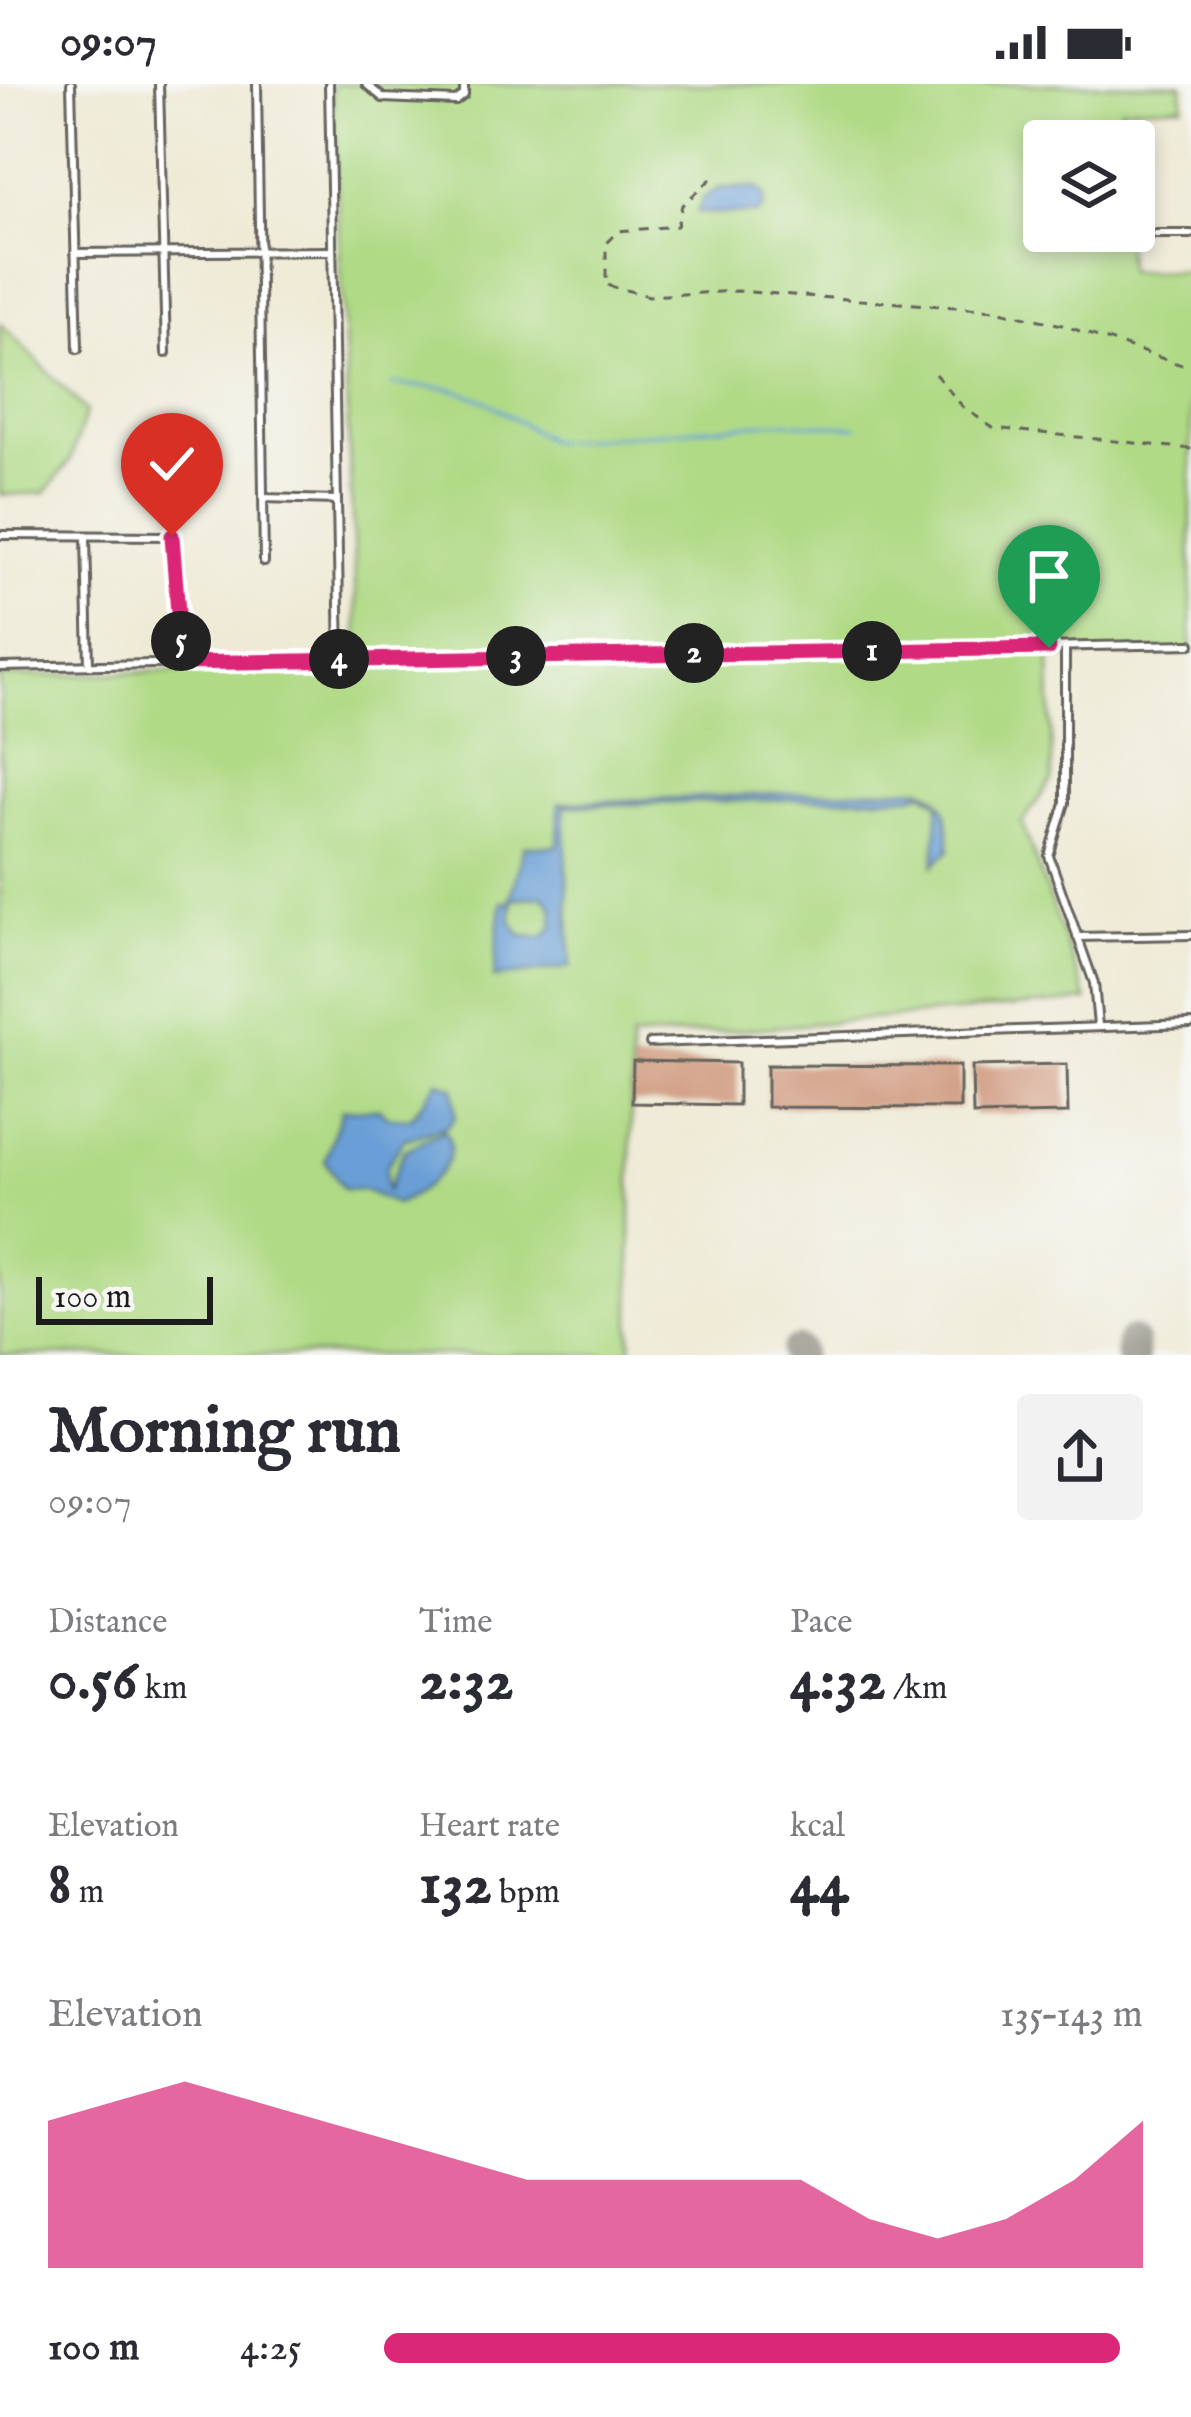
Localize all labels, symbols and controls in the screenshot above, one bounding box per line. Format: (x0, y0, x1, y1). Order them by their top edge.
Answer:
text: 09:07 (60, 14, 157, 71)
map controls (1023, 120, 1155, 252)
button: layers (1023, 120, 1155, 252)
pin (121, 413, 223, 536)
icon: check (139, 431, 205, 497)
pin (998, 525, 1100, 648)
icon: arrive (1016, 543, 1082, 609)
pin: 5 (151, 611, 211, 671)
text: 5 (175, 620, 187, 662)
pin: 1 (842, 621, 902, 681)
pin: 2 (664, 623, 724, 683)
pin: 3 (486, 626, 546, 686)
pin: 4 (309, 629, 369, 689)
text: 1 (866, 630, 878, 672)
text: 2 (686, 632, 702, 674)
text: 3 (510, 635, 522, 677)
text: 4 (331, 638, 347, 680)
scale bar (36, 1271, 213, 1324)
text: 100 m (54, 1277, 131, 1319)
text: Morning run (48, 1391, 401, 1475)
button: share (1017, 1394, 1143, 1520)
text: 09:07 (48, 1478, 132, 1527)
text: Distance (48, 1602, 167, 1644)
text: Time (419, 1602, 492, 1644)
text: Pace (790, 1602, 852, 1644)
text: 0.56 (48, 1644, 137, 1720)
text: 2:32 (419, 1644, 514, 1720)
text: 4:32 (790, 1644, 886, 1720)
text: km (137, 1668, 188, 1710)
text: /km (886, 1668, 947, 1710)
text: Elevation (48, 1806, 179, 1848)
text: Heart rate (419, 1806, 560, 1848)
text: kcal (790, 1806, 845, 1848)
text: 8 (48, 1848, 72, 1924)
text: 132 (419, 1848, 492, 1924)
text: 44 (790, 1848, 849, 1924)
text: m (72, 1872, 104, 1914)
text: bpm (492, 1872, 560, 1914)
text: Elevation (48, 1991, 203, 2040)
text: 135–143 m (1000, 1991, 1143, 2040)
text: 100 m (48, 2324, 139, 2373)
text: 4:25 (240, 2324, 302, 2373)

